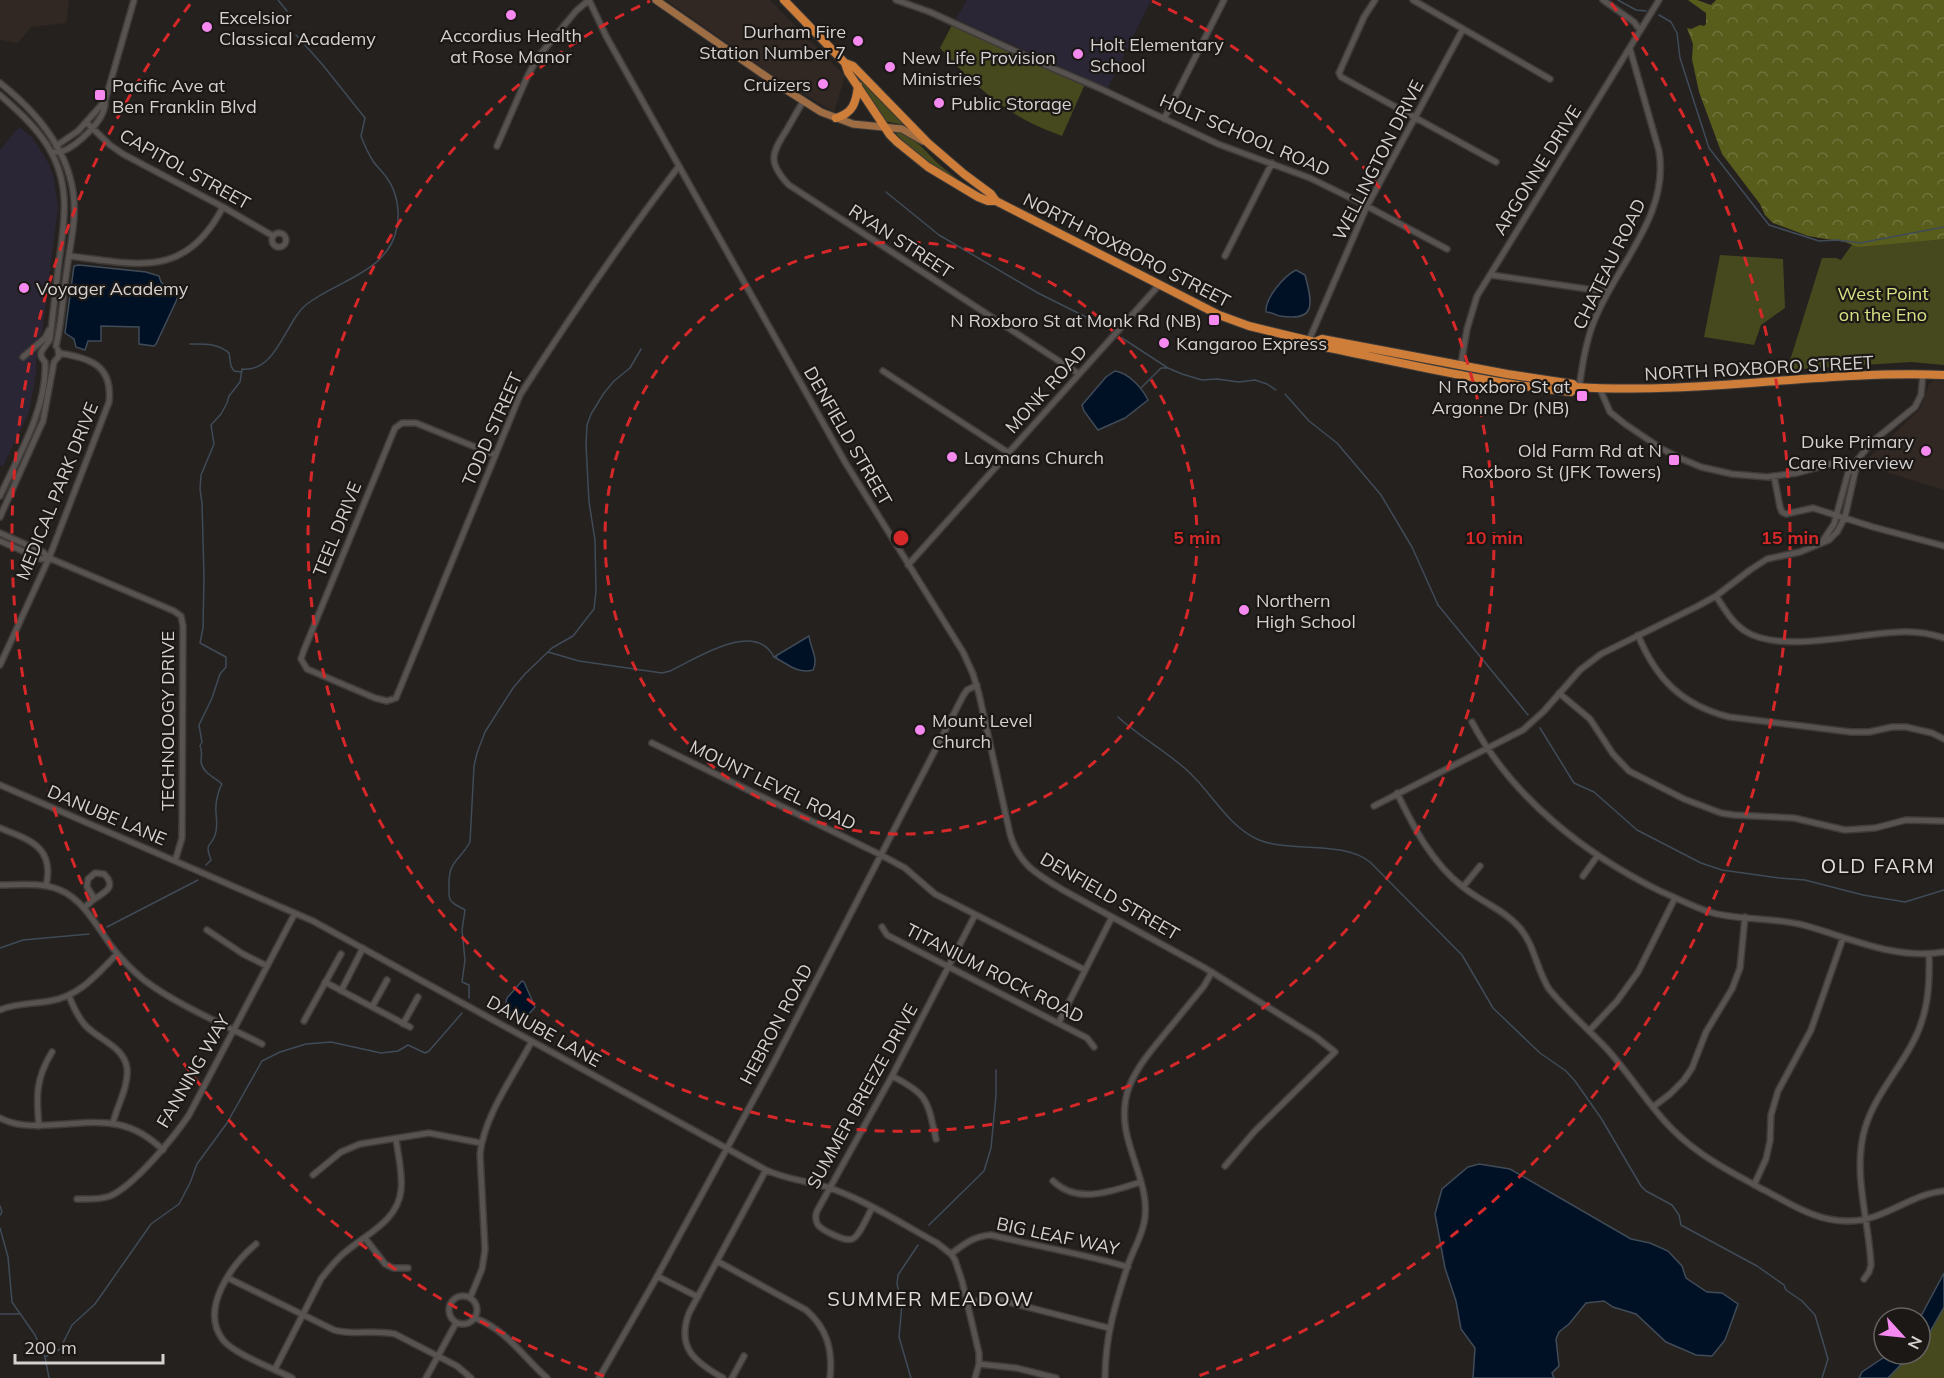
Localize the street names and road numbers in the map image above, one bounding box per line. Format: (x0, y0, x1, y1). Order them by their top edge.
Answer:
street label: WELLINGTON DRIVE (1328, 76, 1428, 244)
street label: HOLT SCHOOL ROAD (1156, 89, 1334, 181)
street label: ARGONNE DRIVE (1488, 101, 1586, 239)
street label: CAPITOL STREET (116, 124, 255, 215)
street label: NORTH ROXBORO STREET (1020, 188, 1235, 312)
street label: CHATEAU ROAD (1567, 195, 1651, 333)
street label: RYAN STREET (845, 199, 957, 283)
street label: MONK ROAD (1000, 340, 1092, 438)
street label: NORTH ROXBORO STREET (1644, 351, 1874, 385)
street label: DENFIELD STREET (799, 362, 897, 510)
street label: TODD STREET (457, 369, 527, 489)
street label: MEDICAL PARK DRIVE (11, 399, 103, 583)
street label: TEEL DRIVE (308, 478, 366, 580)
street label: TECHNOLOGY DRIVE (156, 631, 179, 811)
street label: MOUNT LEVEL ROAD (686, 735, 860, 835)
street label: DANUBE LANE (44, 780, 170, 850)
street label: DENFIELD STREET (1036, 847, 1184, 945)
street label: TITANIUM ROCK ROAD (902, 918, 1088, 1028)
street label: HEBRON ROAD (734, 960, 818, 1088)
street label: DANUBE LANE (483, 990, 605, 1072)
street label: SUMMER BREEZE DRIVE (801, 999, 923, 1193)
street label: FANNING WAY (151, 1009, 235, 1132)
street label: BIG LEAF WAY (994, 1212, 1123, 1260)

